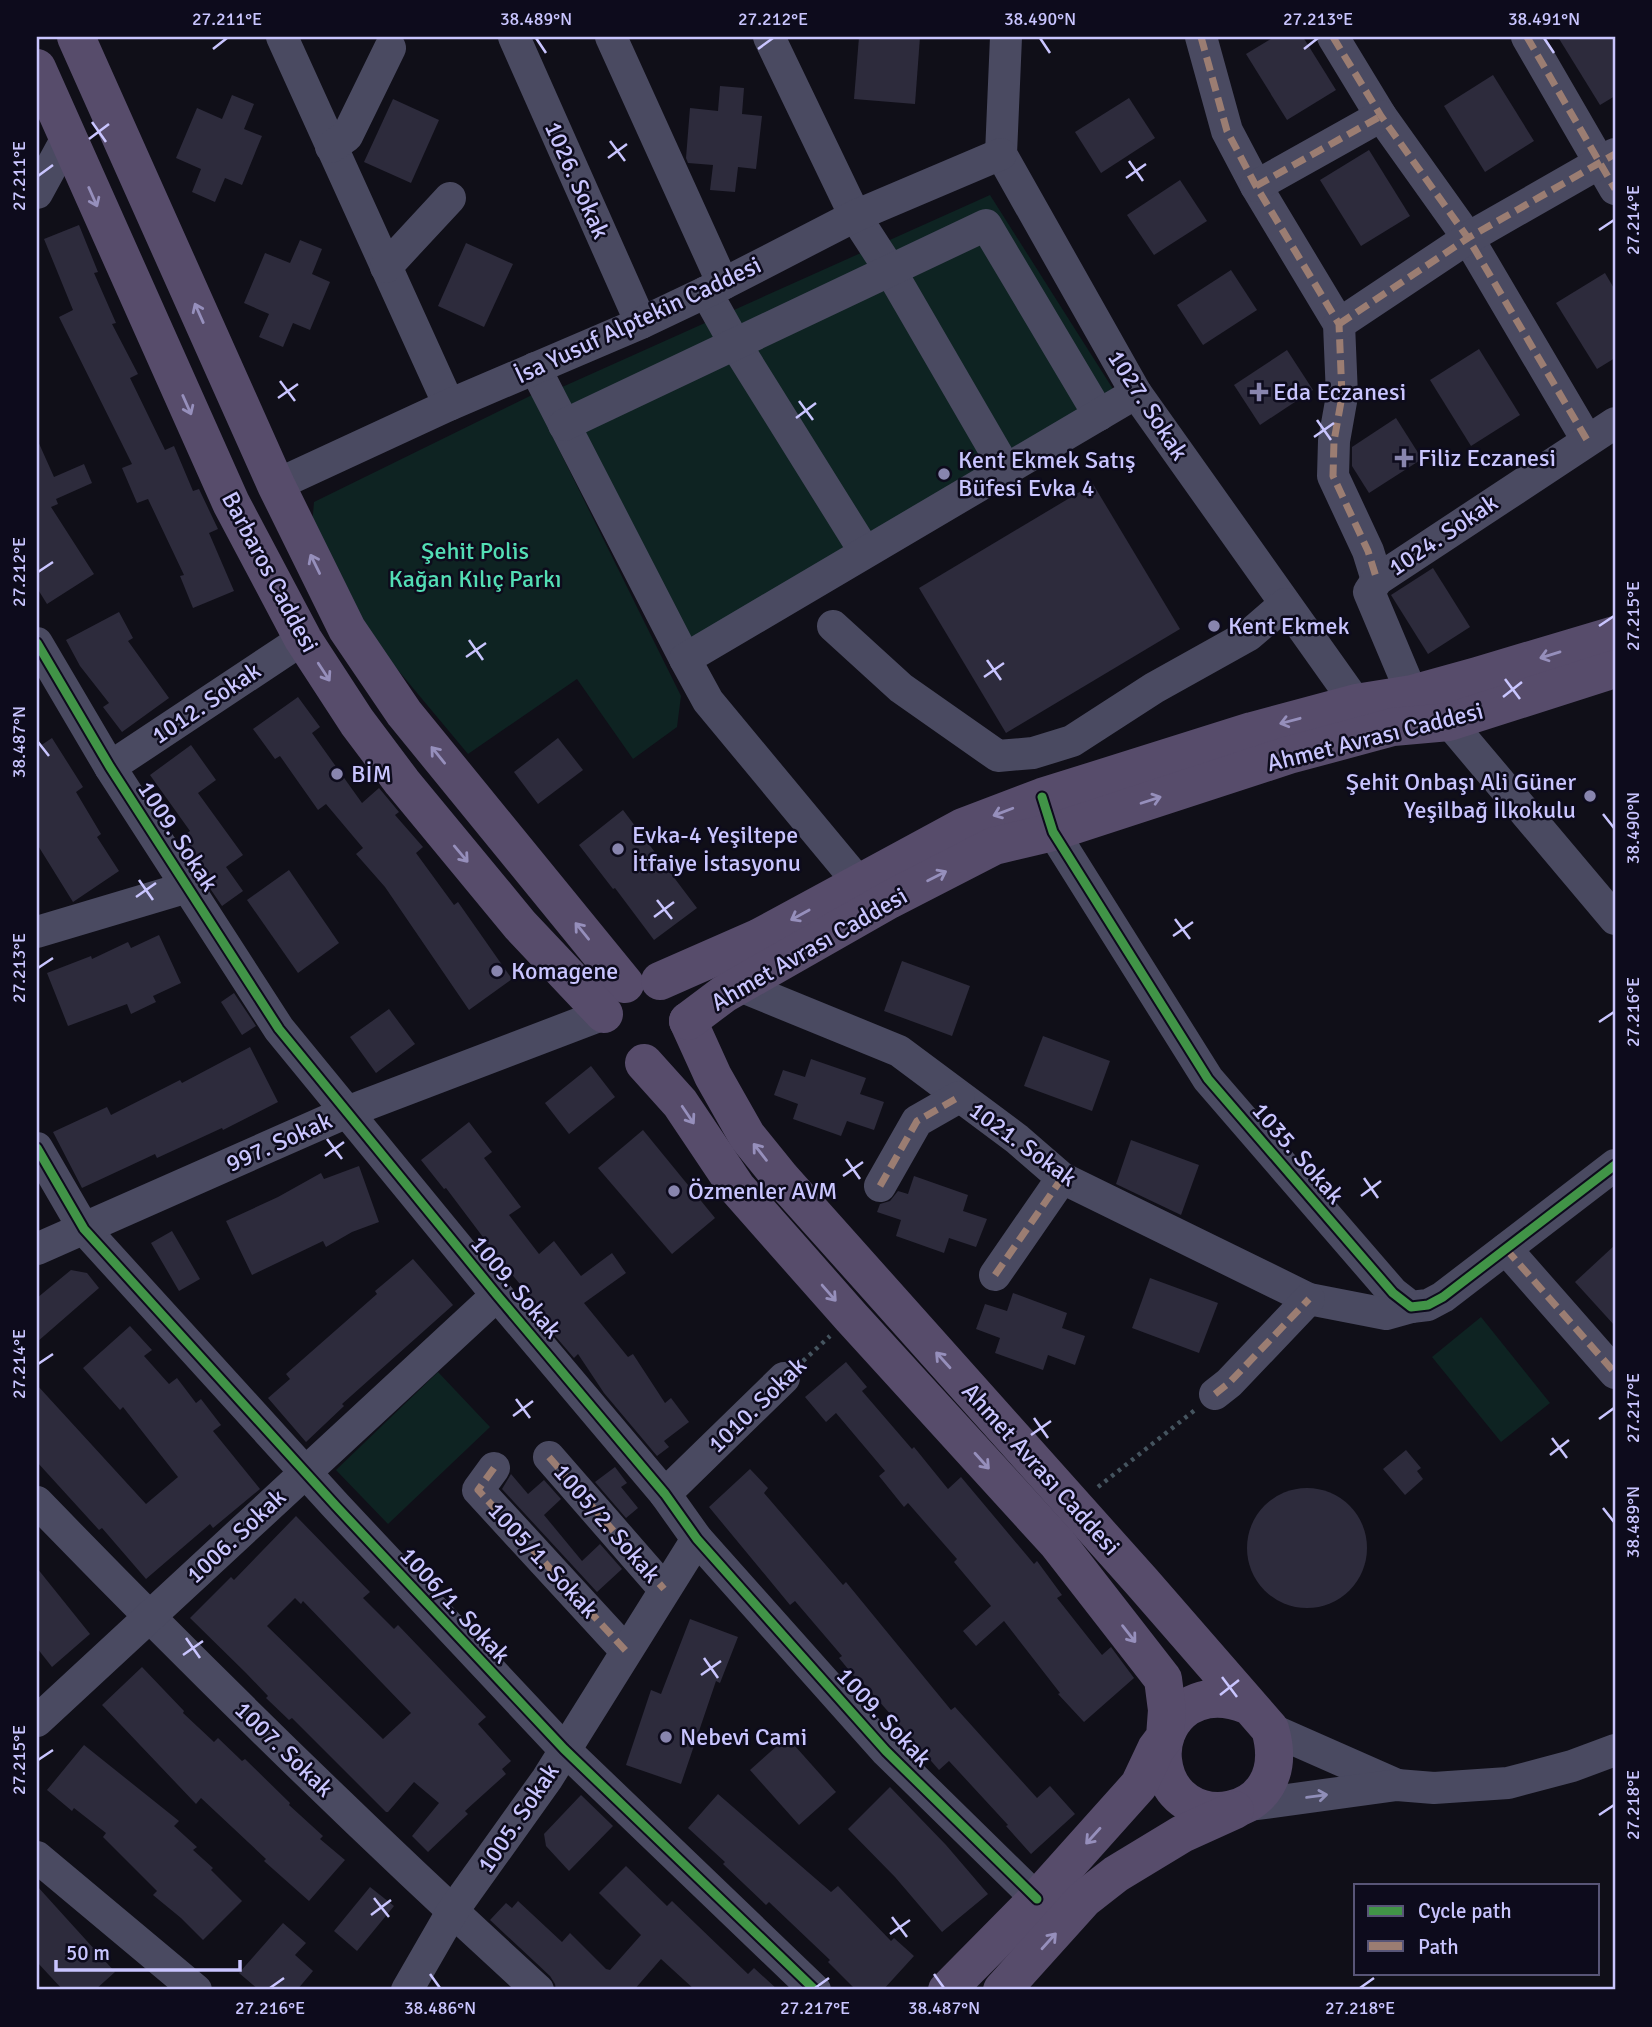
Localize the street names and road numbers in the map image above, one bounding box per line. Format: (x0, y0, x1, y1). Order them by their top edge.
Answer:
street label: 1026. Sokak (538, 117, 616, 243)
street label: İsa Yusuf Alptekin Caddesi (510, 250, 766, 390)
street label: 1027. Sokak (1101, 344, 1195, 466)
street label: Barbaros Caddesi (215, 486, 325, 658)
street label: 1024. Sokak (1383, 487, 1503, 583)
street label: 1012. Sokak (146, 655, 266, 751)
street label: Ahmet Avrası Caddesi (1264, 696, 1486, 778)
street label: 1009. Sokak (131, 775, 225, 897)
street label: Ahmet Avrası Caddesi (705, 881, 913, 1017)
street label: 1021. Sokak (963, 1095, 1083, 1193)
street label: 1035. Sokak (1246, 1096, 1350, 1210)
street label: 997. Sokak (221, 1105, 337, 1179)
street label: 1009. Sokak (464, 1229, 568, 1345)
street label: 1010. Sokak (701, 1351, 813, 1459)
street label: Ahmet Avrası Caddesi (956, 1377, 1126, 1561)
street label: 1005/2. Sokak (547, 1457, 667, 1589)
street label: 1006. Sokak (180, 1482, 292, 1590)
street label: 1005/1. Sokak (481, 1495, 605, 1625)
street label: 1006/1. Sokak (393, 1540, 517, 1670)
street label: 1009. Sokak (830, 1661, 938, 1773)
street label: 1007. Sokak (228, 1695, 340, 1803)
street label: 1005. Sokak (470, 1758, 566, 1878)

